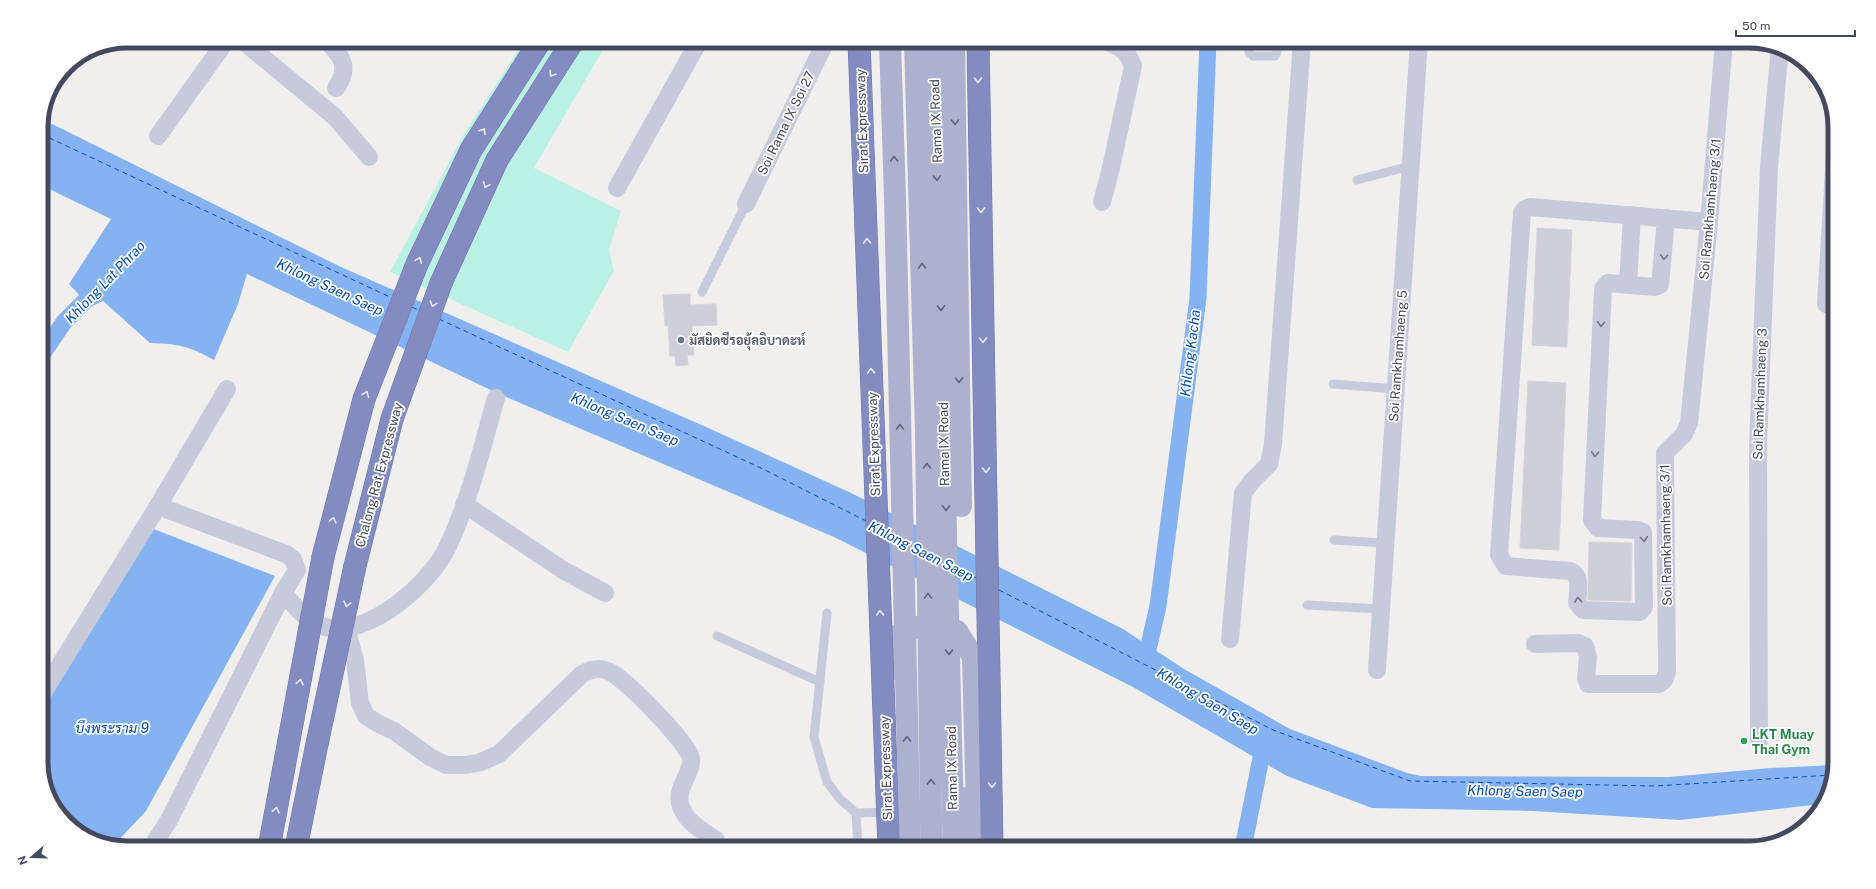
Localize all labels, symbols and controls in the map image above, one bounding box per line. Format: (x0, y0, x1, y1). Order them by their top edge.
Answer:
scale bar (1736, 12, 1855, 38)
text: 50 m (1742, 19, 1770, 33)
street label: Soi Rama IX Soi 27 (754, 68, 818, 177)
street label: Sirat Expressway (853, 69, 871, 173)
one-way arrow (550, 70, 557, 77)
one-way arrow (974, 77, 982, 83)
street label: Rama IX Road (927, 79, 945, 163)
one-way arrow (951, 119, 959, 125)
one-way arrow (478, 128, 486, 135)
street label: Soi Ramkhamhaeng 3/1 (1696, 138, 1724, 280)
one-way arrow (890, 156, 898, 162)
one-way arrow (933, 175, 942, 181)
one-way arrow (482, 182, 490, 189)
one-way arrow (977, 207, 985, 213)
water label: Khlong Lat Phrao (62, 237, 149, 326)
one-way arrow (862, 238, 871, 244)
one-way arrow (1659, 254, 1668, 260)
water label: Khlong Saen Saep (274, 255, 386, 319)
one-way arrow (414, 257, 422, 265)
one-way arrow (917, 263, 926, 269)
street label: Soi Ramkhamhaeng 5 (1386, 290, 1410, 422)
one-way arrow (430, 301, 438, 308)
one-way arrow (937, 305, 945, 311)
water label: Khlong Kacha (1177, 309, 1203, 397)
one-way arrow (1597, 321, 1605, 327)
street label: Soi Ramkhamhaeng 3 (1750, 328, 1770, 460)
place label: มัสยิดซีรอยุ้ลอิบาดะห์ (689, 331, 806, 351)
marker: มัสยิดซีรอยุ้ลอิบาดะห์ (676, 335, 686, 345)
one-way arrow (979, 337, 988, 343)
one-way arrow (867, 368, 876, 374)
one-way arrow (955, 377, 963, 383)
water label: Khlong Saen Saep (569, 389, 681, 449)
one-way arrow (361, 390, 369, 397)
street label: Sirat Expressway (865, 392, 883, 496)
street label: Chalong Rat Expressway (352, 401, 406, 549)
street label: Rama IX Road (936, 402, 952, 486)
one-way arrow (896, 424, 904, 430)
one-way arrow (1590, 451, 1599, 457)
one-way arrow (923, 463, 931, 469)
street label: Soi Ramkhamhaeng 3/1 (1657, 464, 1675, 606)
one-way arrow (982, 467, 990, 473)
one-way arrow (942, 505, 950, 511)
one-way arrow (328, 516, 337, 523)
water label: Khlong Saen Saep (866, 518, 976, 584)
one-way arrow (1639, 536, 1648, 542)
one-way arrow (924, 593, 932, 599)
one-way arrow (1574, 596, 1583, 603)
one-way arrow (344, 601, 352, 608)
one-way arrow (876, 610, 885, 616)
one-way arrow (945, 649, 953, 655)
water label: Khlong Saen Saep (1154, 664, 1262, 738)
one-way arrow (295, 679, 303, 685)
street label: Sirat Expressway (877, 716, 895, 820)
water label: บึงพระราม 9 (75, 720, 149, 736)
street label: Rama IX Road (944, 726, 960, 810)
place label: LKT Muay Thai Gym (1752, 727, 1815, 757)
one-way arrow (903, 736, 912, 742)
marker: LKT Muay Thai Gym (1739, 736, 1749, 746)
one-way arrow (927, 779, 935, 785)
one-way arrow (988, 782, 996, 788)
water label: Khlong Saen Saep (1467, 782, 1583, 800)
one-way arrow (271, 807, 279, 813)
north arrow (12, 837, 52, 877)
text: N (15, 854, 30, 867)

